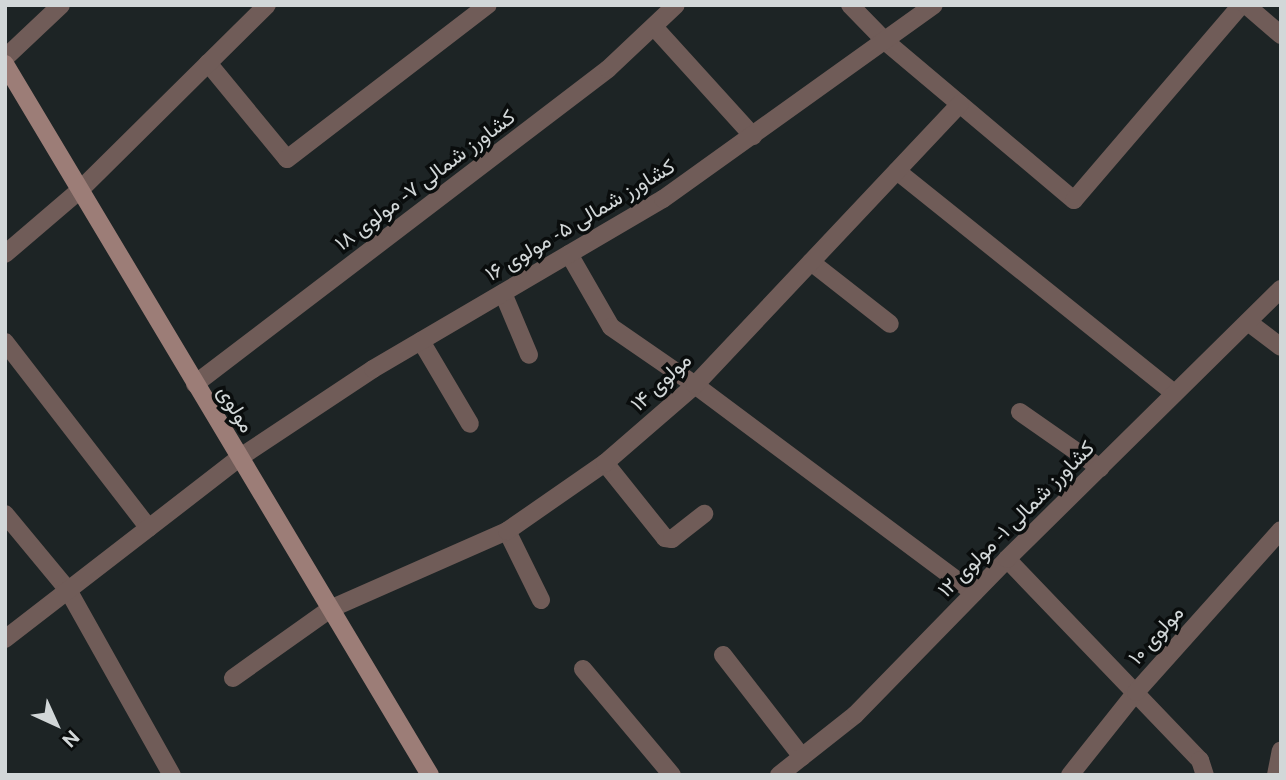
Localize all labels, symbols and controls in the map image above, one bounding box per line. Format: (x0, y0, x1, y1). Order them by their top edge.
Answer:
street label: کشاورز شمالی ۷ - مولوی ۱۸ (328, 102, 522, 258)
street label: کشاورز شمالی ۵ - مولوی ۱۶ (478, 152, 682, 288)
street label: مولوی ۱۴ (625, 348, 697, 416)
street label: مولوی (212, 381, 260, 437)
street label: کشاورز شمالی ۱ - مولوی ۱۲ (930, 433, 1102, 605)
street label: مولوی ۱۰ (1123, 600, 1189, 670)
north arrow (21, 689, 91, 759)
text: N (58, 726, 84, 752)

